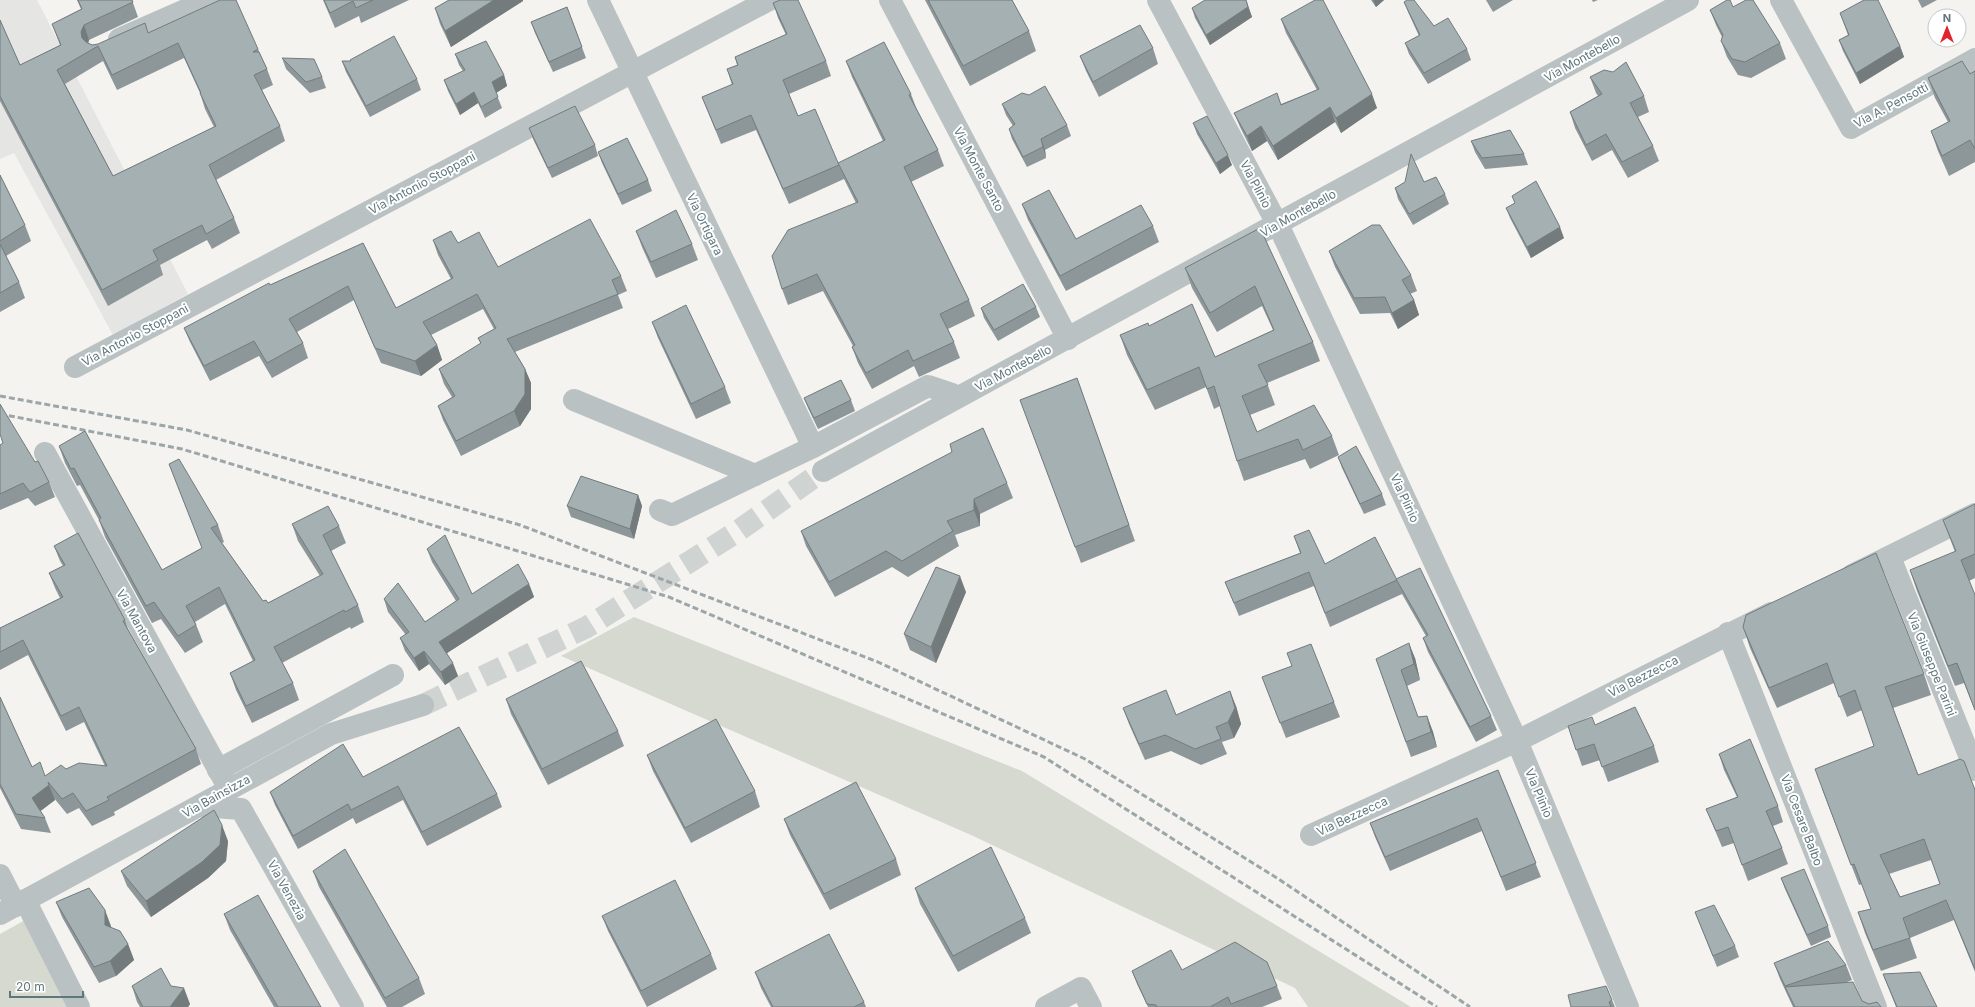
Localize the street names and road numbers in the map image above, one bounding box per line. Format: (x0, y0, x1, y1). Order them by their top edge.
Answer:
street label: Via Montebello (1541, 31, 1623, 85)
street label: Via A. Pensotti (1851, 79, 1931, 131)
street label: Via Monte Santo (951, 124, 1007, 214)
street label: Via Antonio Stoppani (366, 149, 478, 217)
street label: Via Plinio (1237, 158, 1275, 210)
street label: Via Montebello (1257, 186, 1339, 240)
street label: Via Ortigara (683, 190, 727, 258)
street label: Via Antonio Stoppani (79, 301, 191, 369)
street label: Via Montebello (972, 342, 1054, 394)
street label: Via Plinio (1387, 471, 1423, 525)
street label: Via Mantova (113, 587, 161, 655)
street label: Via Giuseppe Parini (1904, 610, 1960, 718)
street label: Via Bezzecca (1605, 652, 1681, 700)
street label: Via Plinio (1522, 766, 1556, 820)
street label: Via Bainsizza (180, 771, 252, 821)
street label: Via Cesare Balbo (1778, 772, 1826, 868)
street label: Via Bezzecca (1314, 793, 1390, 839)
street label: Via Venezia (264, 857, 310, 923)

